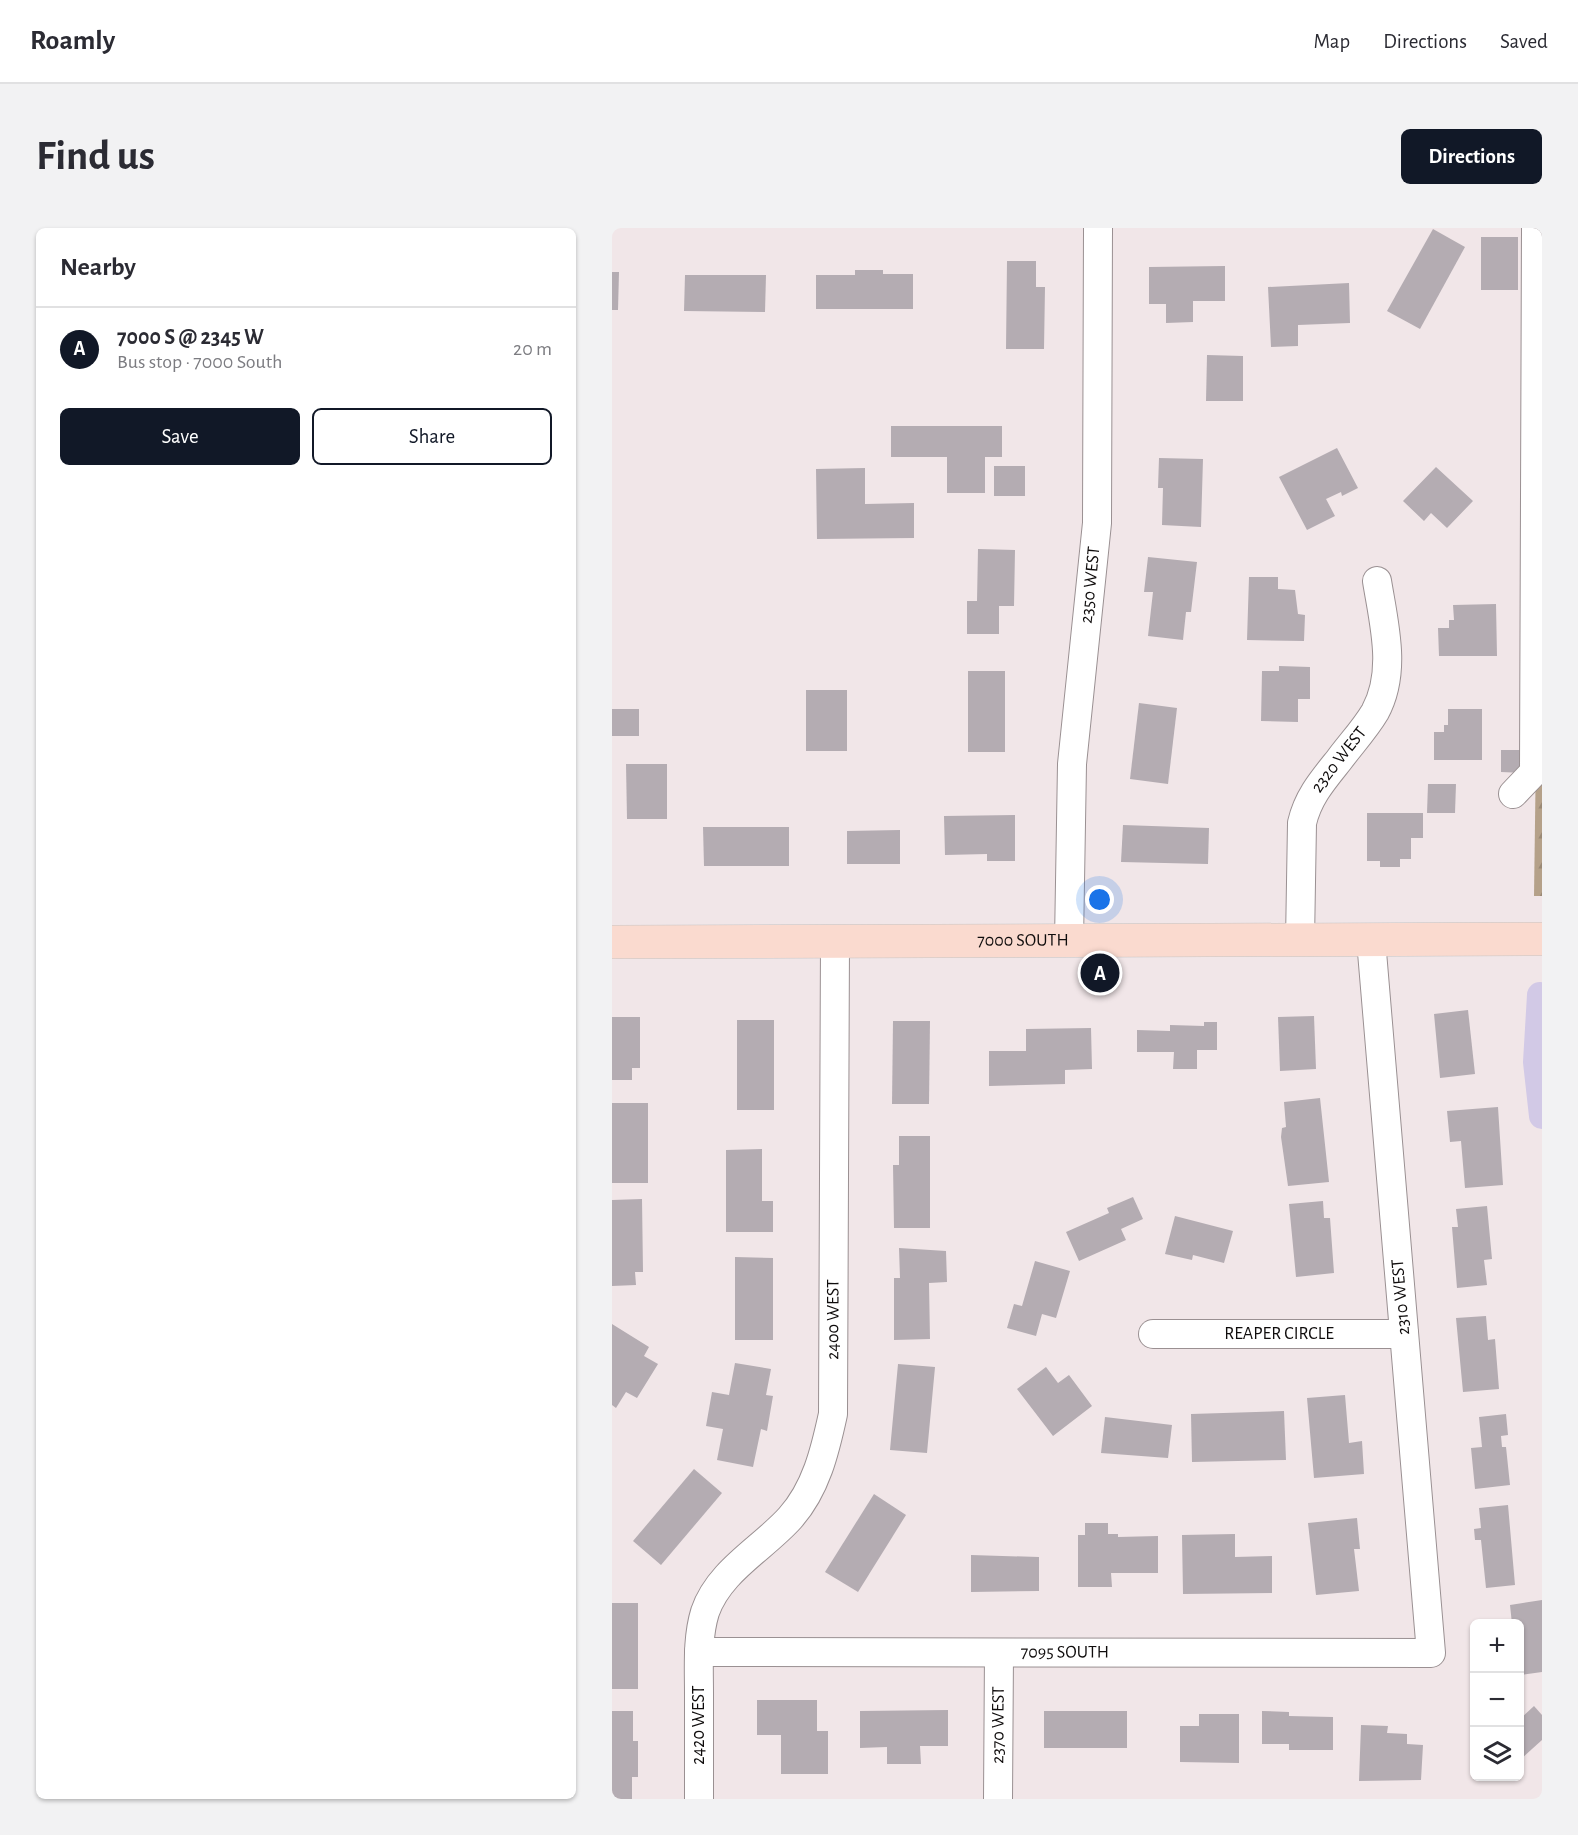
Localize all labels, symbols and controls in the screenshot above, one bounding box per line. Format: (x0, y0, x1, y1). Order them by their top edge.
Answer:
text: Roamly (30, 27, 115, 55)
text: Map (1314, 31, 1350, 52)
text: Directions (1383, 31, 1467, 52)
text: Saved (1500, 31, 1548, 52)
button: Directions (1401, 129, 1542, 184)
text: Find us (36, 135, 155, 177)
text: Nearby (60, 254, 136, 280)
text: 7000 S @ 2345 W (117, 326, 264, 348)
text: A (74, 339, 86, 359)
text: 20 m (513, 339, 552, 359)
text: Bus stop · 7000 South (117, 352, 282, 372)
button: Save (60, 408, 300, 465)
button: Share (312, 408, 552, 465)
street label: 2350 WEST (1078, 545, 1104, 624)
street label: 2320 WEST (1308, 723, 1371, 796)
your location (1085, 885, 1114, 914)
street label: 7000 SOUTH (977, 932, 1069, 950)
pin: A (1080, 950, 1120, 996)
street label: 2310 WEST (1389, 1258, 1413, 1336)
street label: 2400 WEST (824, 1279, 843, 1360)
street label: REAPER CIRCLE (1224, 1325, 1334, 1343)
map controls (1470, 1619, 1524, 1781)
button: + (1470, 1619, 1524, 1673)
street label: 7095 SOUTH (1021, 1643, 1109, 1662)
button: − (1470, 1673, 1524, 1727)
street label: 2420 WEST (690, 1685, 708, 1765)
street label: 2370 WEST (989, 1686, 1008, 1764)
button: layers (1470, 1727, 1524, 1781)

